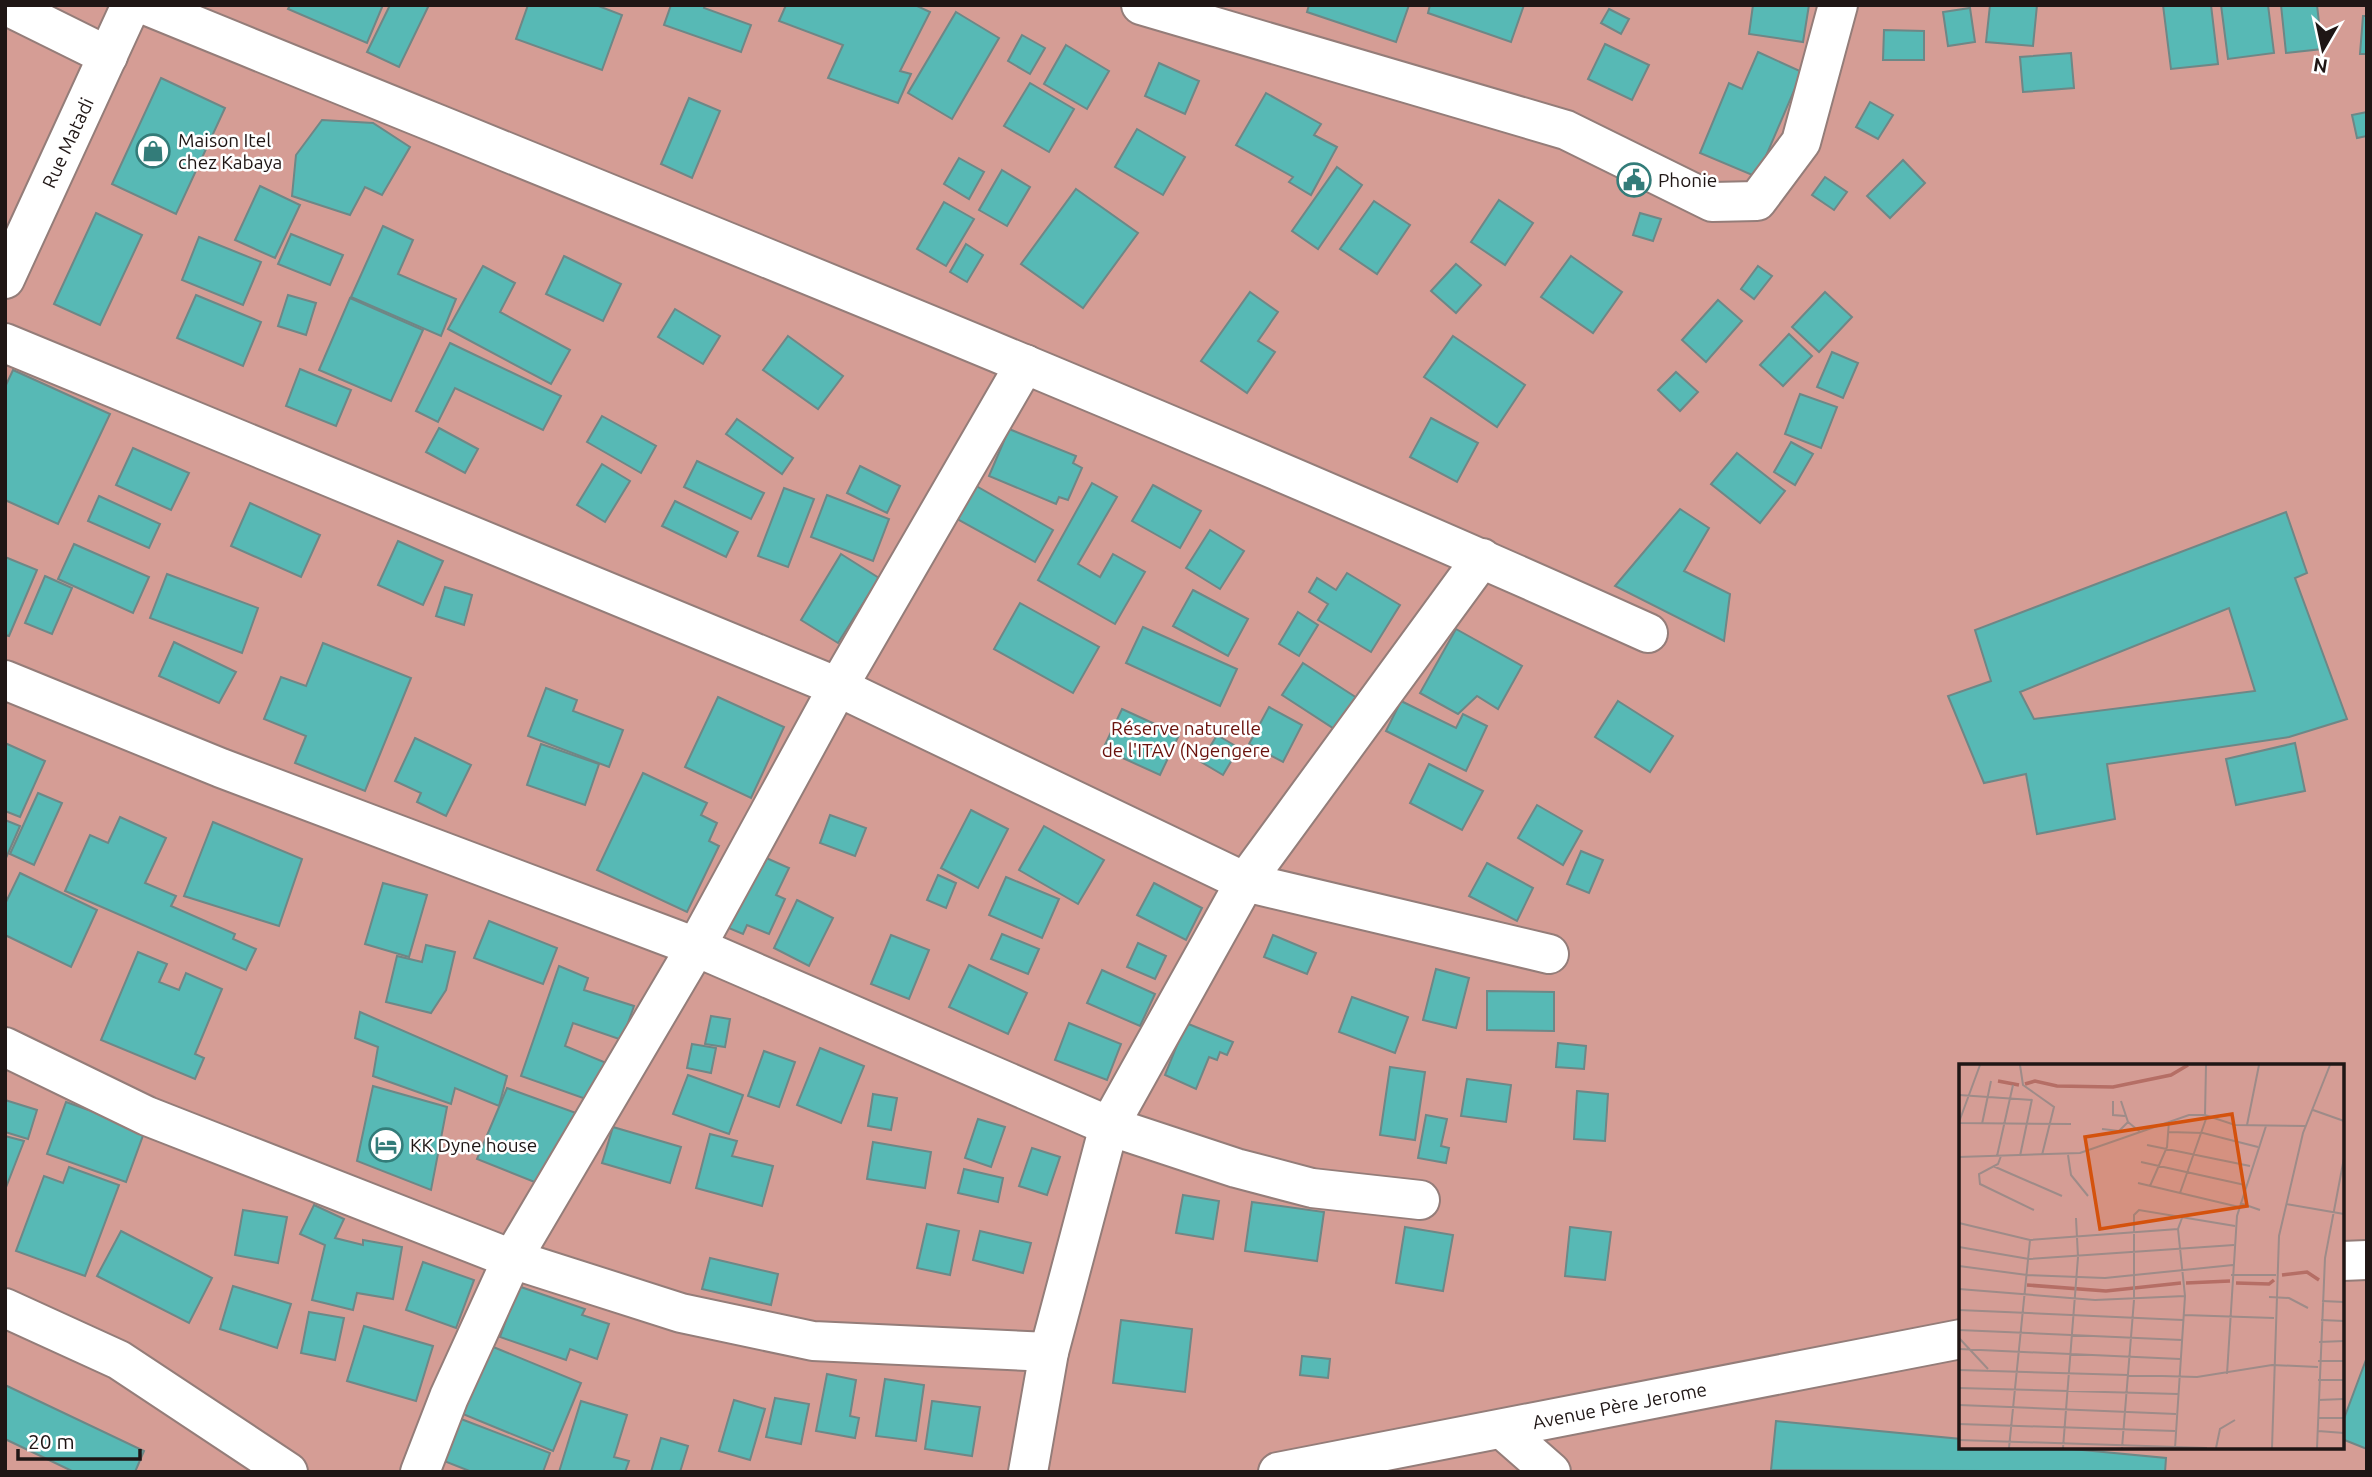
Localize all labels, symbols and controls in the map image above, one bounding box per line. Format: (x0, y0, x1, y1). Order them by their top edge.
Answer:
north arrow (2288, 14, 2358, 84)
text: N (2312, 54, 2329, 78)
street label: Rue Matadi (37, 94, 98, 191)
place label: Maison Itel chez Kabaya (178, 129, 282, 173)
shop icon: Maison Itel chez Kabaya (134, 132, 172, 170)
public building icon: Phonie (1615, 161, 1653, 199)
place label: Phonie (1658, 169, 1717, 191)
park label: Réserve naturelle de l'ITAV (Ngengere (1102, 717, 1270, 761)
inset map (1959, 1064, 2344, 1449)
hotel icon: KK Dyne house (367, 1126, 405, 1164)
place label: KK Dyne house (410, 1134, 537, 1156)
street label: Avenue Père Jerome (1531, 1378, 1709, 1433)
scale bar (18, 1418, 140, 1462)
text: 20 m (28, 1429, 75, 1453)

